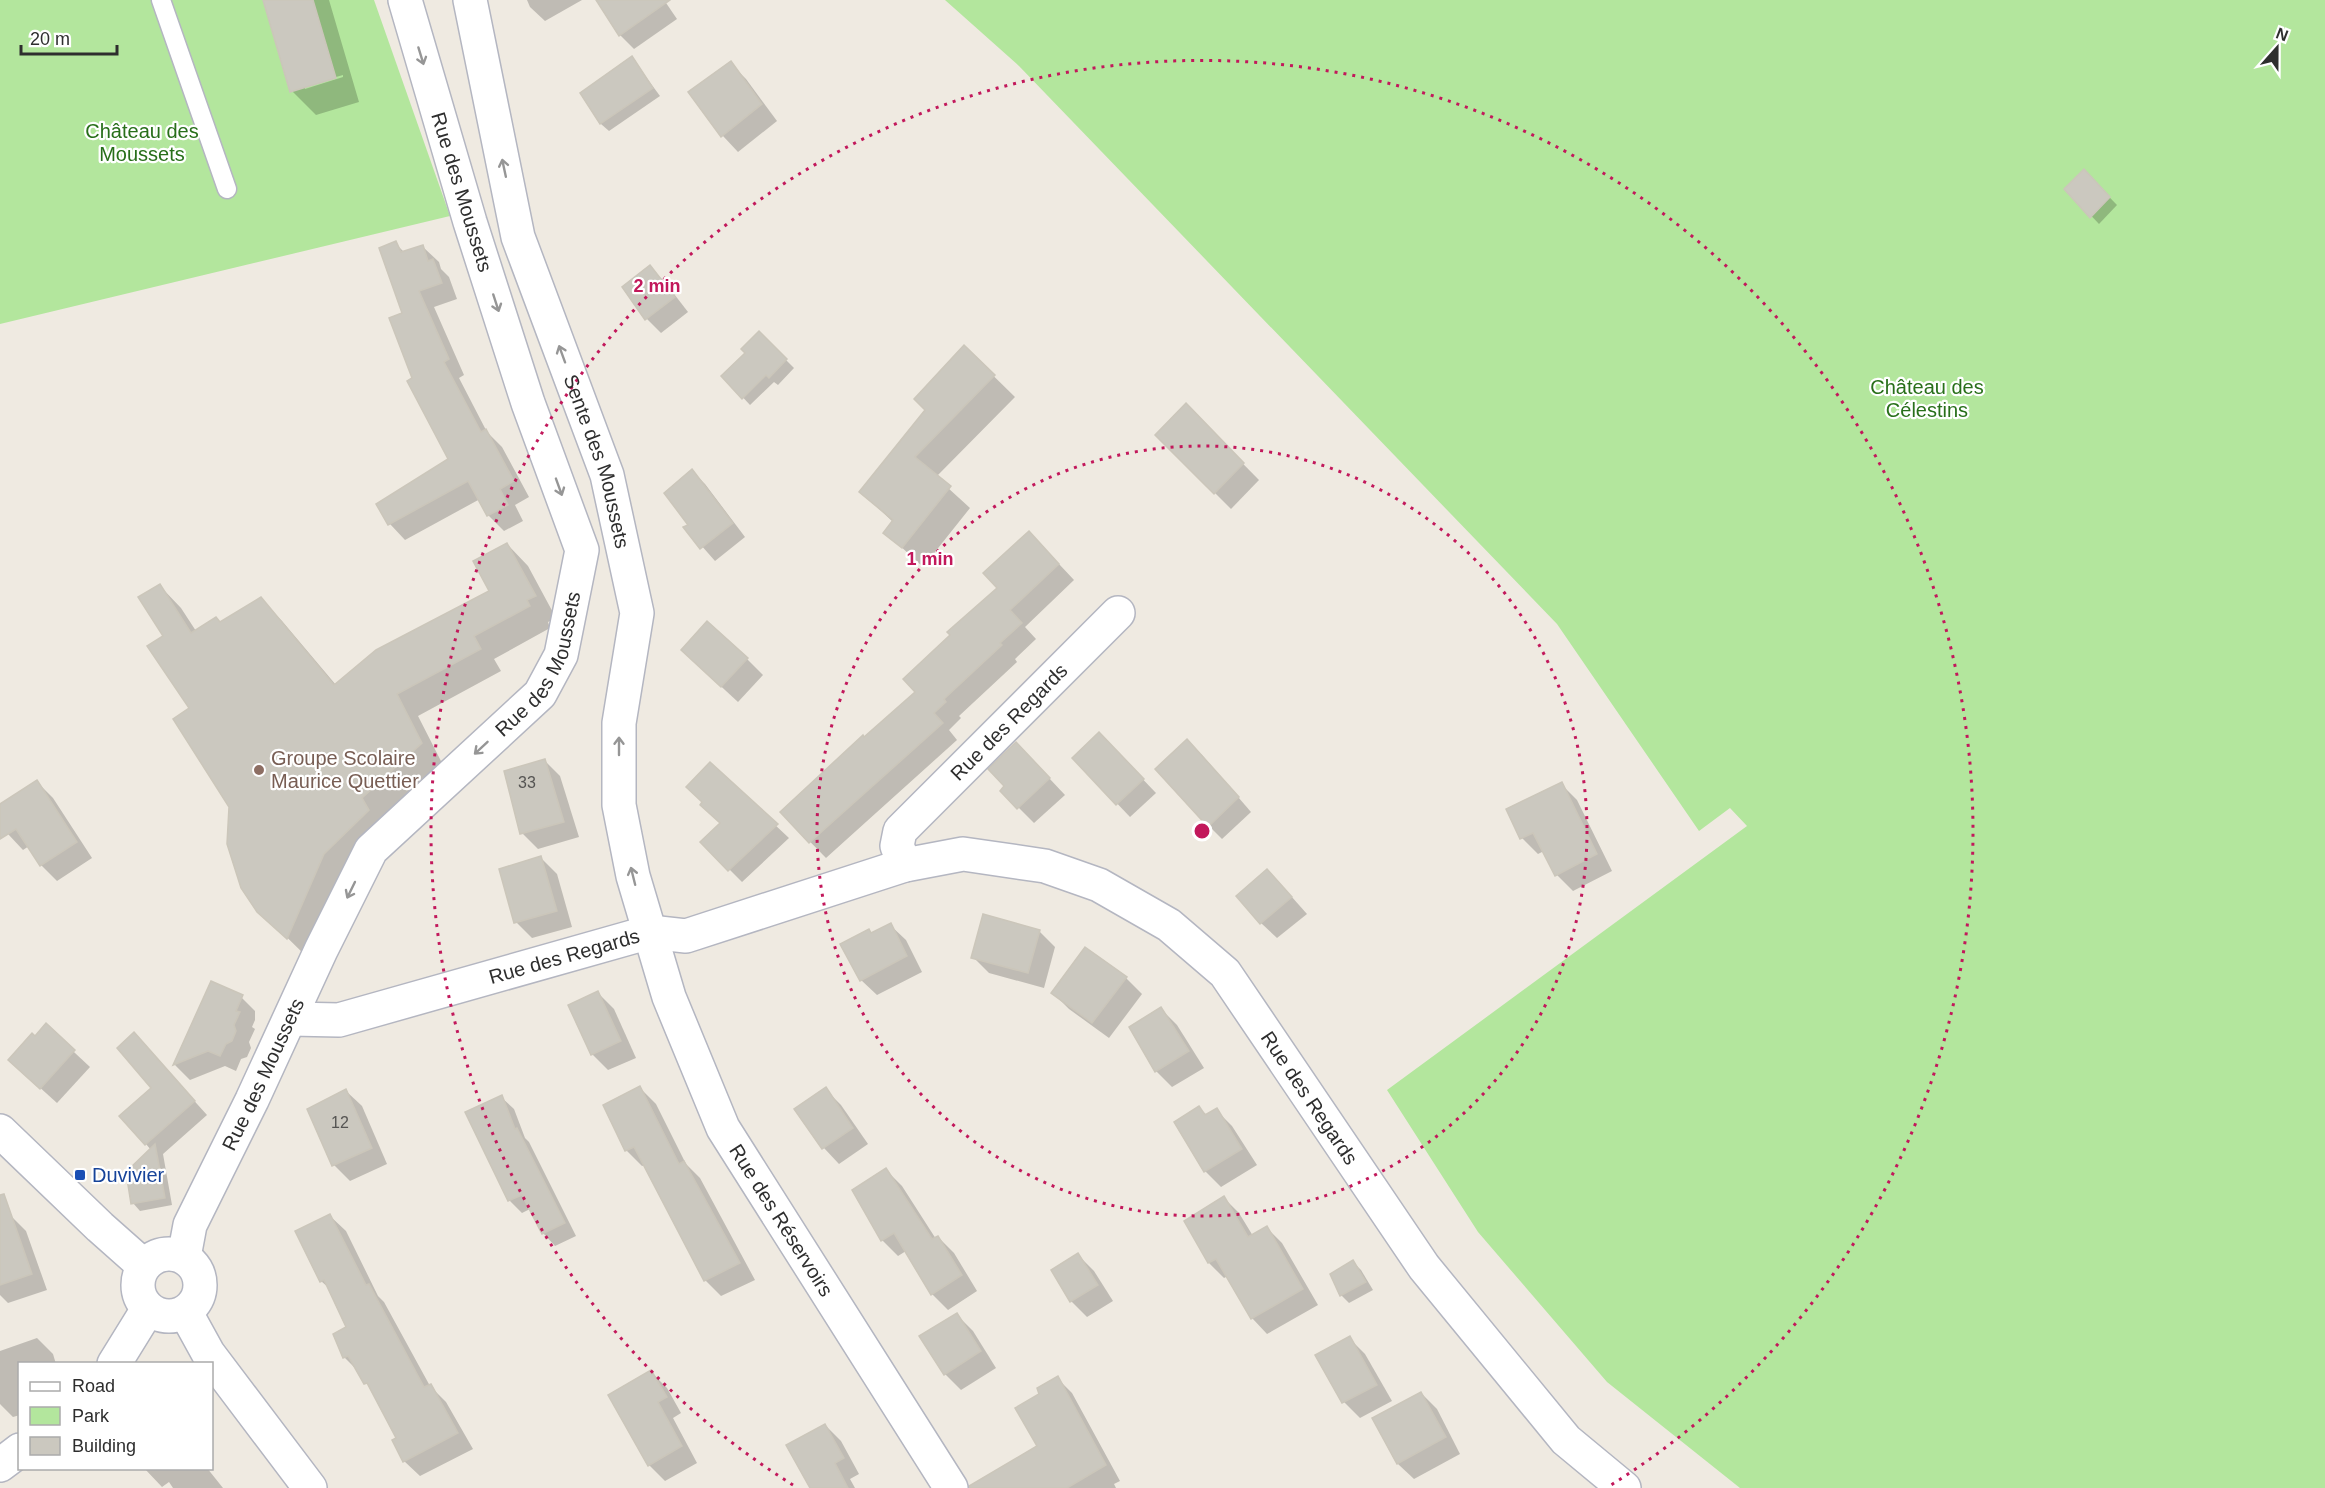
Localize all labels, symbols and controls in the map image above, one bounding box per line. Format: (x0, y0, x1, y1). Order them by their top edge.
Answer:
scale bar (21, 18, 117, 56)
north arrow (2247, 18, 2307, 78)
text: N (2274, 24, 2291, 44)
text: 20 m (30, 29, 70, 49)
one-way arrow (416, 46, 427, 65)
street label: Rue des Moussets (427, 110, 497, 274)
park label: Château des Moussets (85, 120, 199, 165)
one-way arrow (498, 159, 509, 179)
text: 2 min (633, 276, 681, 296)
one-way arrow (491, 293, 502, 312)
one-way arrow (556, 345, 567, 364)
street label: Sente des Moussets (559, 371, 634, 550)
park label: Château des Célestins (1870, 376, 1984, 421)
one-way arrow (555, 478, 566, 496)
text: 1 min (906, 549, 954, 569)
street label: Rue des Moussets (491, 590, 584, 741)
street label: Rue des Regards (946, 659, 1072, 785)
one-way arrow (613, 737, 625, 757)
one-way arrow (474, 740, 489, 755)
place label: Groupe Scolaire Maurice Quettier (271, 747, 419, 792)
marker: Groupe Scolaire Maurice Quettier (252, 763, 266, 777)
house number: 33 (518, 774, 536, 791)
centre of rings (1192, 821, 1212, 841)
one-way arrow (627, 867, 639, 886)
one-way arrow (345, 880, 356, 898)
street label: Rue des Regards (486, 925, 642, 988)
street label: Rue des Moussets (218, 995, 308, 1154)
street label: Rue des Regards (1257, 1027, 1362, 1169)
house number: 12 (331, 1114, 349, 1131)
street label: Rue des Réservoirs (725, 1140, 838, 1300)
place label: Duvivier (92, 1164, 165, 1186)
marker: Duvivier (73, 1168, 87, 1182)
legend (18, 1362, 213, 1470)
text: Road (72, 1376, 115, 1396)
text: Park (72, 1406, 110, 1426)
text: Building (72, 1436, 136, 1456)

